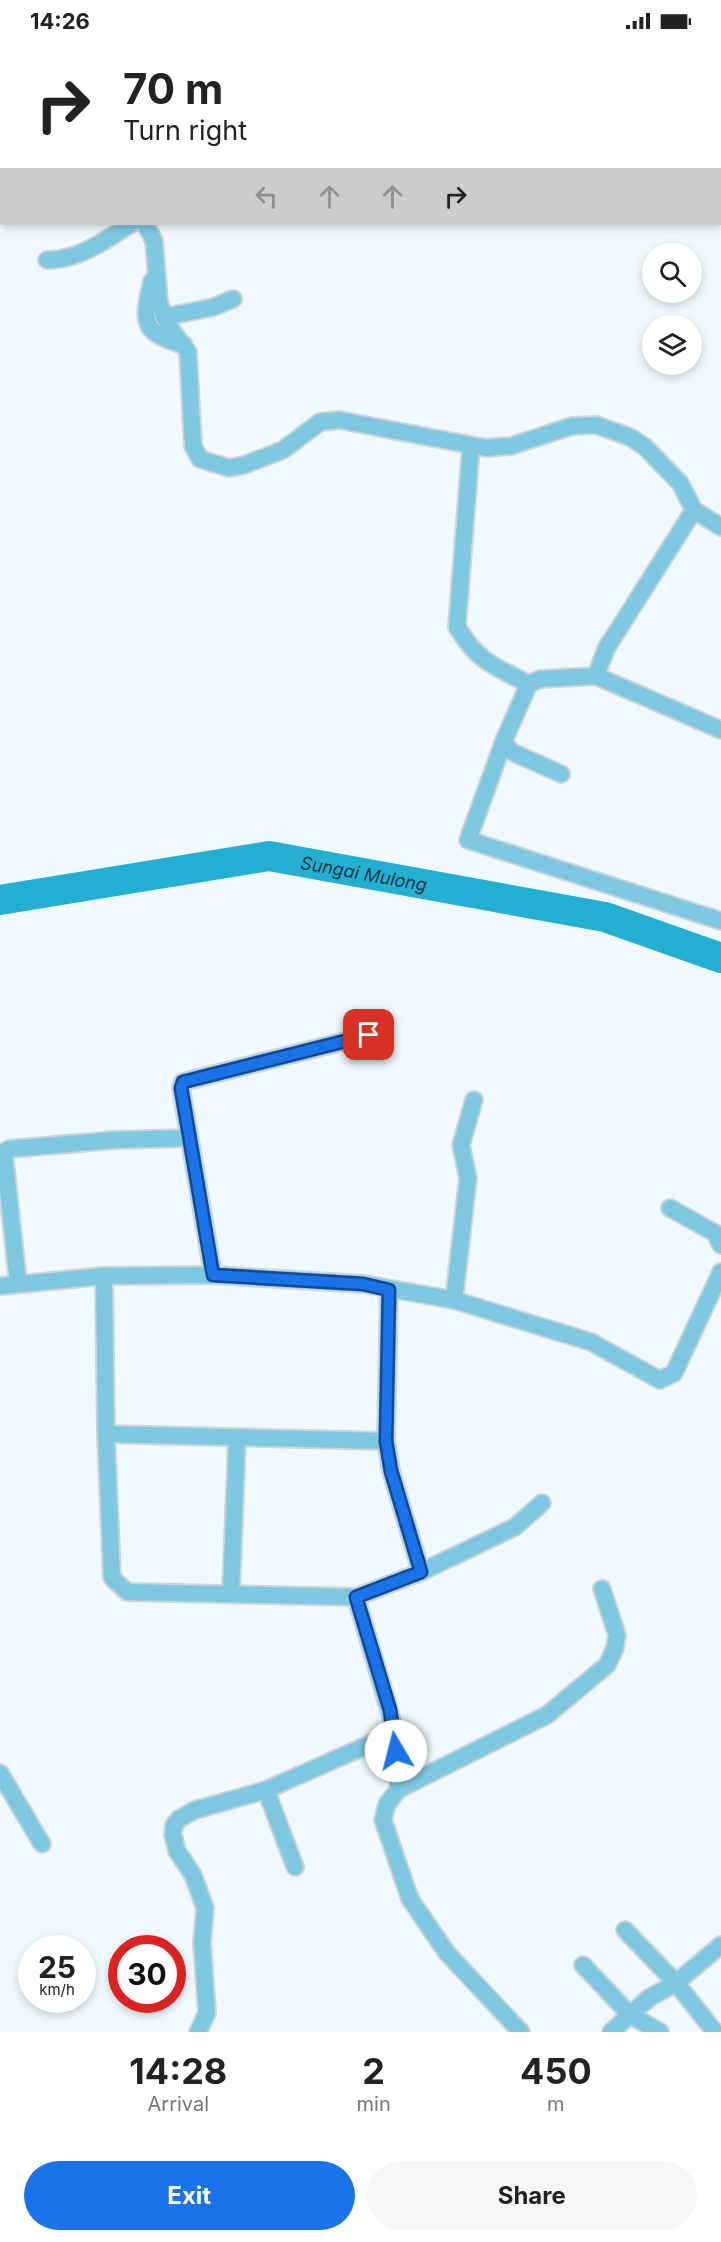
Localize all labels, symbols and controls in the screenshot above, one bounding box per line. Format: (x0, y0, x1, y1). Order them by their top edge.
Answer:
text: 14:26 (30, 8, 90, 34)
text: 70 m (123, 63, 223, 114)
icon: right (24, 66, 102, 144)
text: Turn right (123, 114, 247, 147)
icon: left (250, 180, 283, 213)
icon: ahead (313, 180, 346, 213)
icon: ahead (376, 180, 409, 213)
icon: right (439, 180, 472, 213)
map controls (642, 243, 702, 375)
button: search (642, 243, 702, 303)
button: layers (642, 315, 702, 375)
water label: Sungai Mulong (299, 851, 429, 895)
pin (343, 1009, 394, 1060)
icon: arrive (352, 1018, 385, 1051)
position arrow (364, 1719, 428, 1783)
speed limit sign: 30 (108, 1935, 186, 2013)
text: 25 (38, 1949, 76, 1985)
text: km/h (39, 1980, 75, 1999)
text: 14:28 (129, 2049, 227, 2093)
text: 2 (362, 2049, 385, 2093)
text: 450 (520, 2049, 592, 2093)
text: Arrival (148, 2092, 209, 2116)
text: min (357, 2092, 391, 2116)
text: m (547, 2092, 565, 2116)
button: Exit (24, 2161, 355, 2230)
button: Share (367, 2161, 697, 2230)

